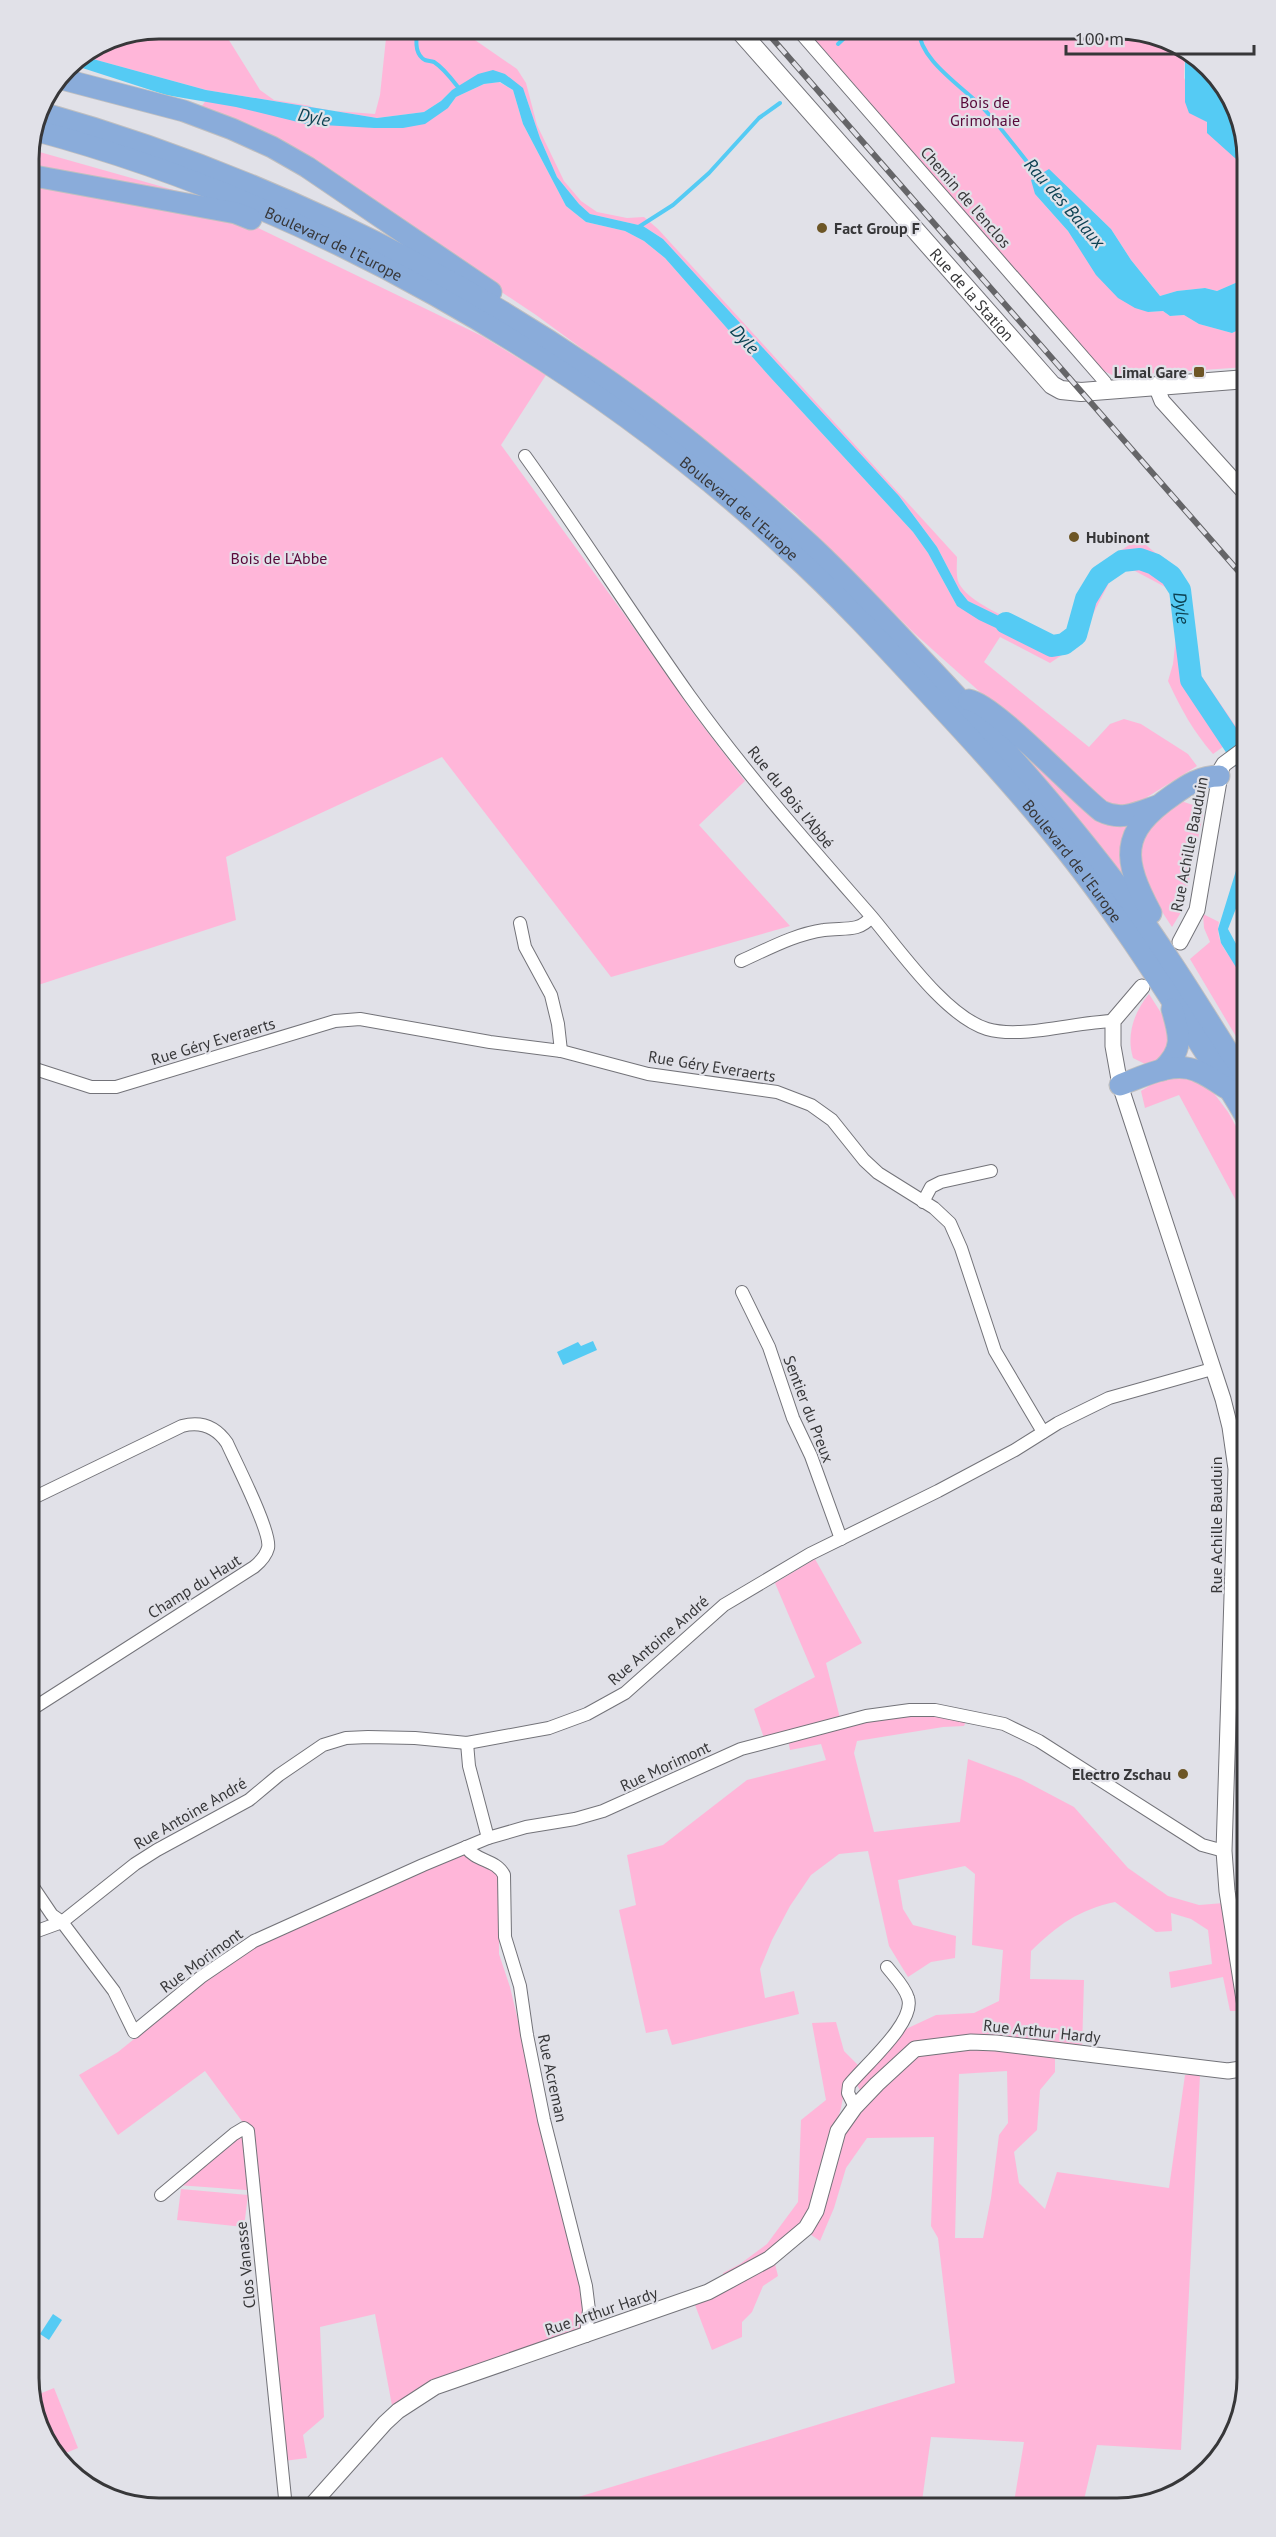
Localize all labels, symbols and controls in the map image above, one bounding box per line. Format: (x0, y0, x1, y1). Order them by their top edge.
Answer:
scale bar (1066, 18, 1254, 56)
text: 100 m (1075, 27, 1124, 50)
park label: Bois de Grimohaie (950, 92, 1020, 130)
water label: Dyle (296, 103, 333, 131)
street label: Chemin de l'enclos (916, 142, 1016, 252)
water label: Rau des Balaux (1020, 153, 1111, 254)
street label: Boulevard de l'Europe (262, 202, 406, 285)
place label: Fact Group F (834, 218, 920, 238)
marker: Fact Group F (815, 221, 829, 235)
street label: Rue de la Station (926, 244, 1018, 345)
water label: Dyle (726, 319, 765, 359)
place label: Limal Gare (1114, 362, 1187, 382)
marker: Limal Gare (1192, 365, 1206, 379)
street label: Boulevard de l'Europe (676, 452, 803, 565)
place label: Hubinont (1086, 527, 1150, 547)
marker: Hubinont (1067, 530, 1081, 544)
park label: Bois de L'Abbe (231, 548, 327, 568)
water label: Dyle (1169, 590, 1196, 626)
street label: Rue du Bois l'Abbé (744, 742, 838, 852)
street label: Rue Achille Bauduin (1166, 775, 1212, 913)
street label: Boulevard de l'Europe (1018, 795, 1126, 926)
street label: Rue Géry Everaerts (149, 1013, 278, 1069)
street label: Rue Géry Everaerts (647, 1046, 777, 1086)
street label: Sentier du Preux (779, 1353, 839, 1465)
street label: Rue Achille Bauduin (1206, 1456, 1226, 1594)
street label: Champ du Haut (144, 1549, 245, 1623)
street label: Rue Antoine André (604, 1591, 712, 1689)
street label: Rue Morimont (617, 1736, 714, 1796)
place label: Electro Zschau (1072, 1764, 1171, 1784)
marker: Electro Zschau (1176, 1767, 1190, 1781)
street label: Rue Antoine André (130, 1773, 250, 1853)
street label: Rue Morimont (156, 1923, 247, 1997)
street label: Rue Arthur Hardy (982, 2015, 1102, 2047)
street label: Rue Acreman (534, 2032, 572, 2124)
street label: Clos Vanasse (230, 2220, 260, 2310)
street label: Rue Arthur Hardy (542, 2282, 660, 2340)

